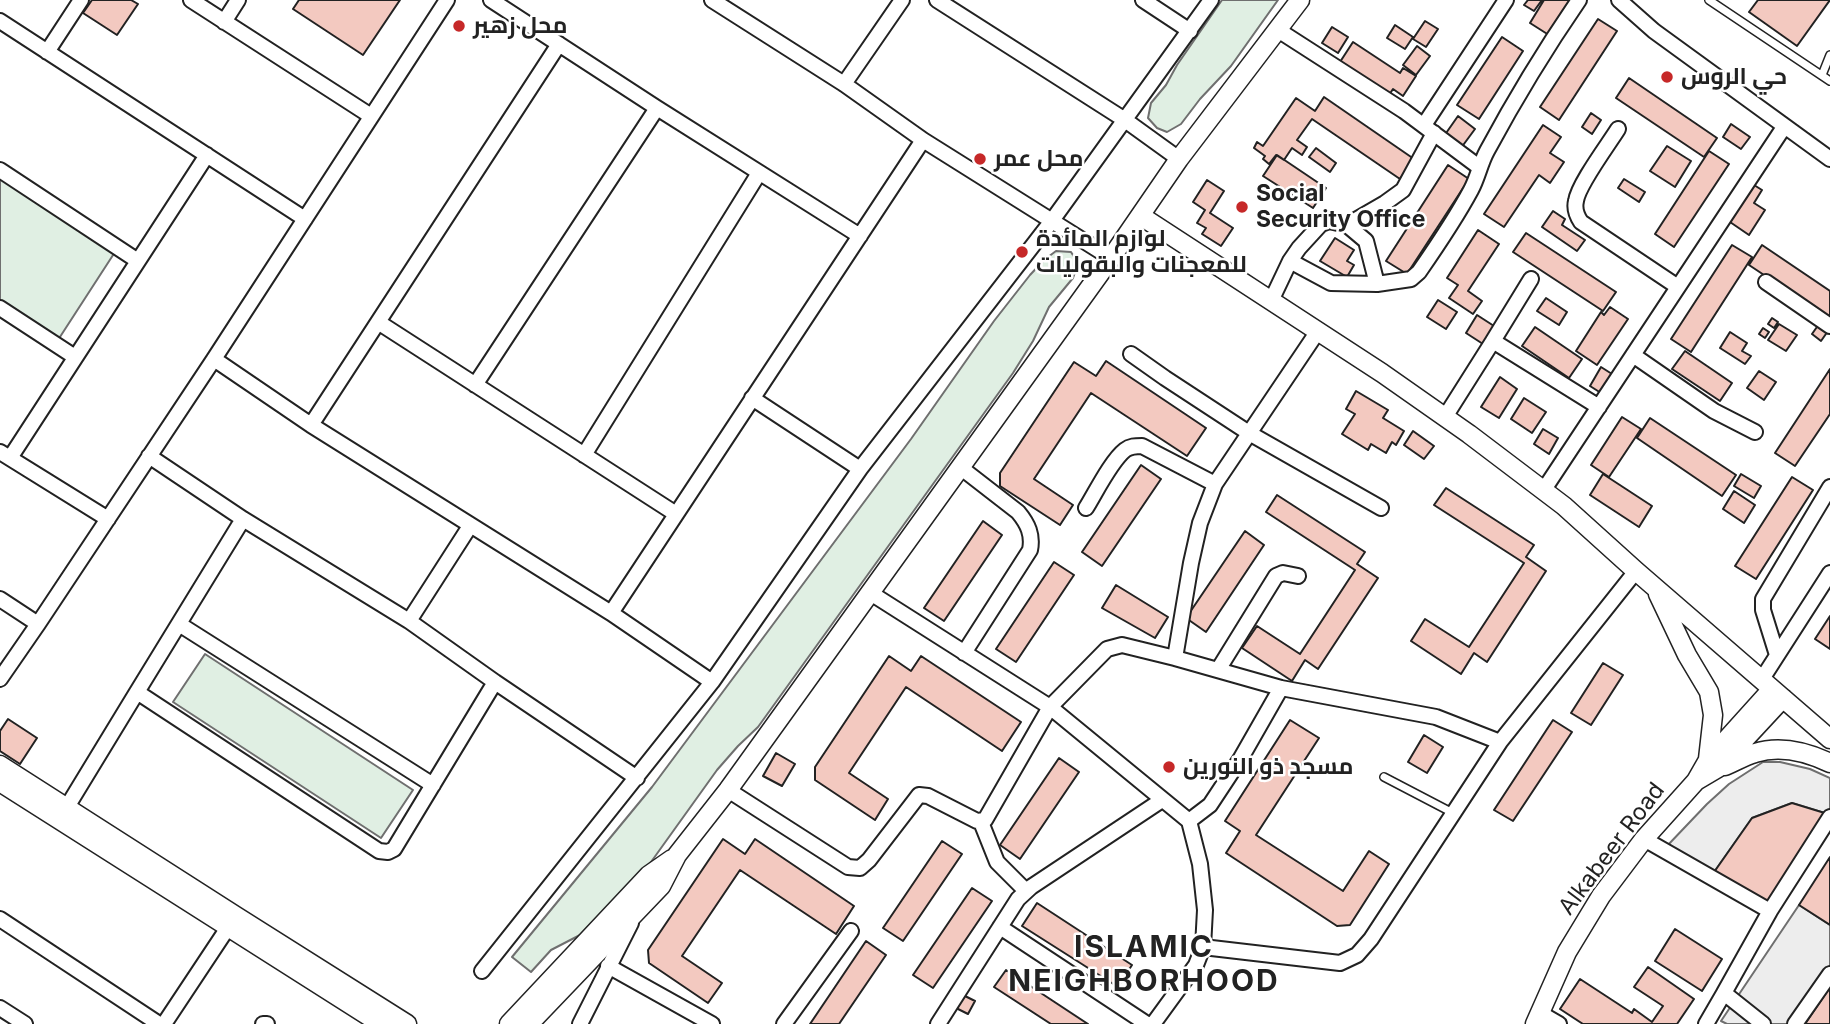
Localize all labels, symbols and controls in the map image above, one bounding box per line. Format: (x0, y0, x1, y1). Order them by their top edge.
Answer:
place label: محل زهير (473, 12, 568, 40)
marker: محل زهير (451, 18, 467, 34)
place label: حي الروس (1681, 63, 1787, 91)
marker: حي الروس (1659, 69, 1675, 85)
place label: محل عمر (994, 145, 1084, 173)
marker: محل عمر (972, 151, 988, 167)
place label: Social Security Office (1256, 180, 1425, 234)
marker: Social Security Office (1234, 199, 1250, 215)
place label: لوازم المائدة للمعجنات والبقوليات (1036, 225, 1247, 279)
marker: لوازم المائدة للمعجنات والبقوليات (1014, 244, 1030, 260)
place label: مسجد ذو النورين (1183, 753, 1354, 781)
marker: مسجد ذو النورين (1161, 759, 1177, 775)
street label: Alkabeer Road (1553, 777, 1671, 921)
district label: ISLAMIC NEIGHBORHOOD (1010, 930, 1278, 1000)

